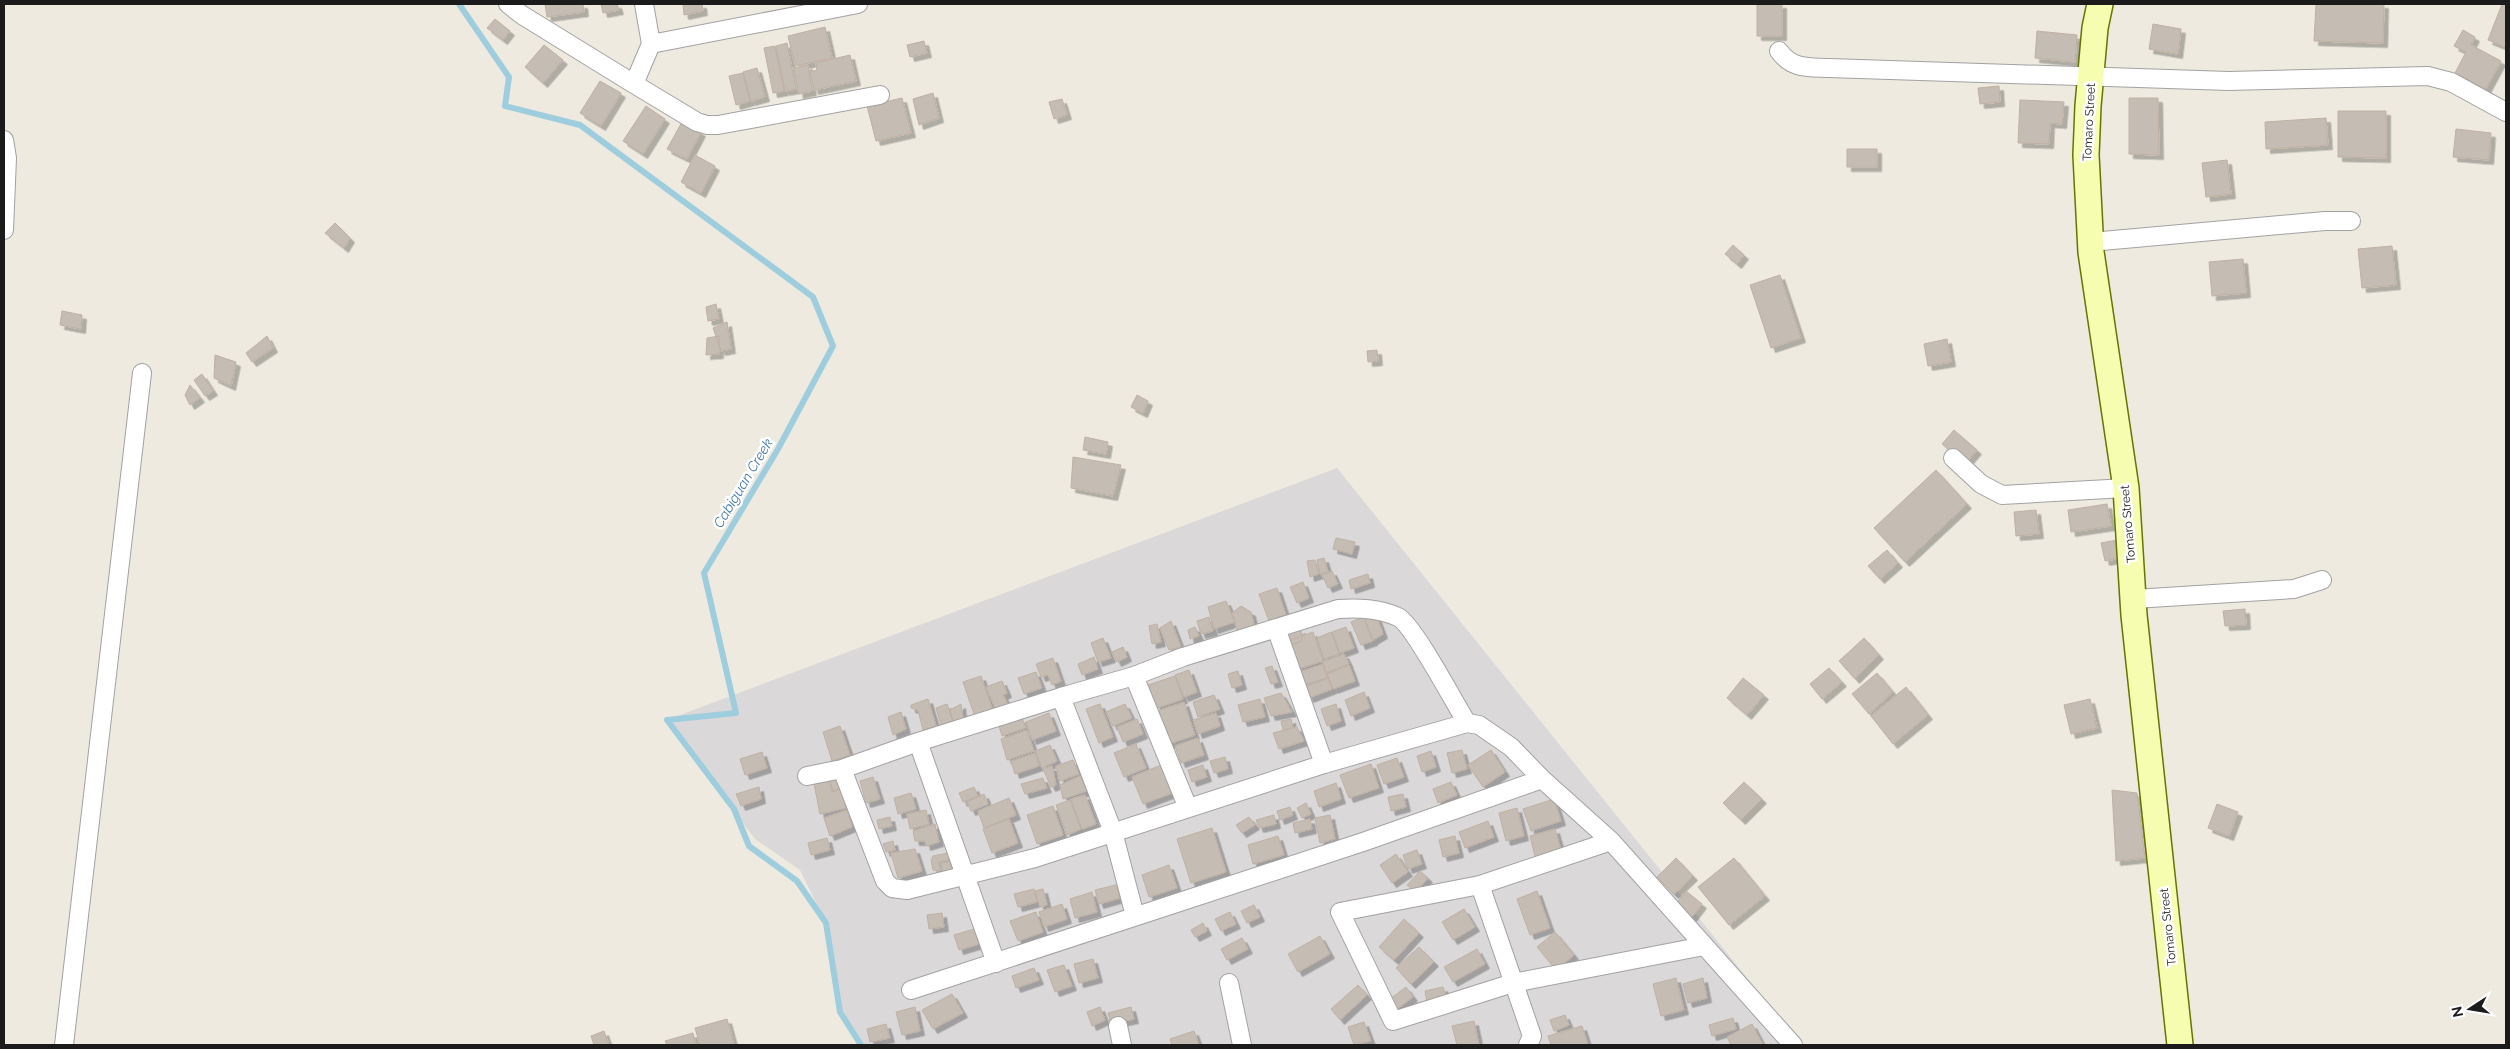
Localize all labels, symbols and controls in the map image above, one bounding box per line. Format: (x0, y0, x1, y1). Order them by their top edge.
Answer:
street label: Tomaro Street (2080, 83, 2098, 161)
water label: Cabiguan Creek (710, 435, 776, 530)
street label: Tomaro Street (2118, 484, 2138, 564)
street label: Tomaro Street (2157, 887, 2179, 967)
north arrow (2445, 984, 2495, 1034)
text: N (2448, 1005, 2466, 1019)

